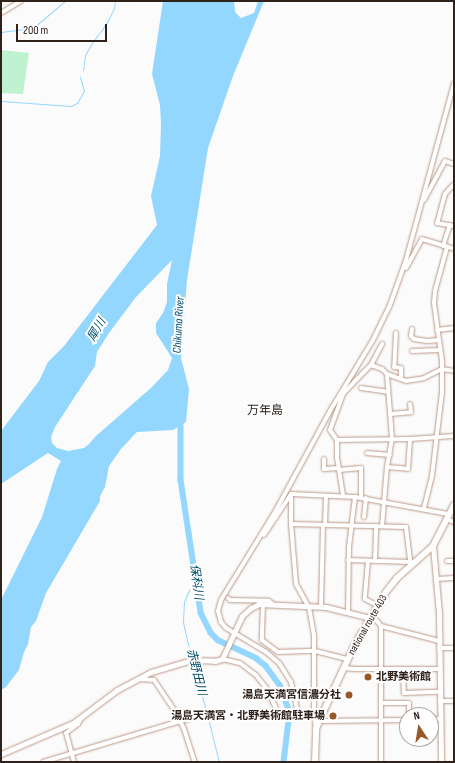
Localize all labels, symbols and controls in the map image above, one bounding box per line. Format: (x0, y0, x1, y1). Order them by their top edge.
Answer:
scale bar (18, 16, 109, 42)
text: 200 m (23, 23, 48, 38)
water label: Chikuma River (170, 296, 188, 354)
water label: 犀川 (85, 316, 109, 344)
district label: 万年島 (247, 404, 283, 418)
water label: 保科川 (186, 563, 206, 601)
street label: national route 403 (345, 593, 391, 657)
water label: 赤野田川 (183, 647, 209, 697)
place label: 北野美術館 (376, 670, 431, 684)
marker: 北野美術館 (363, 672, 373, 682)
place label: 湯島天満宮信濃分社 (242, 688, 341, 702)
marker: 湯島天満宮信濃分社 (344, 690, 354, 700)
north arrow (399, 707, 439, 747)
place label: 湯島天満宮・北野美術館駐車場 (171, 709, 325, 723)
text: N (412, 709, 421, 723)
marker: 湯島天満宮・北野美術館駐車場 (328, 711, 338, 721)

